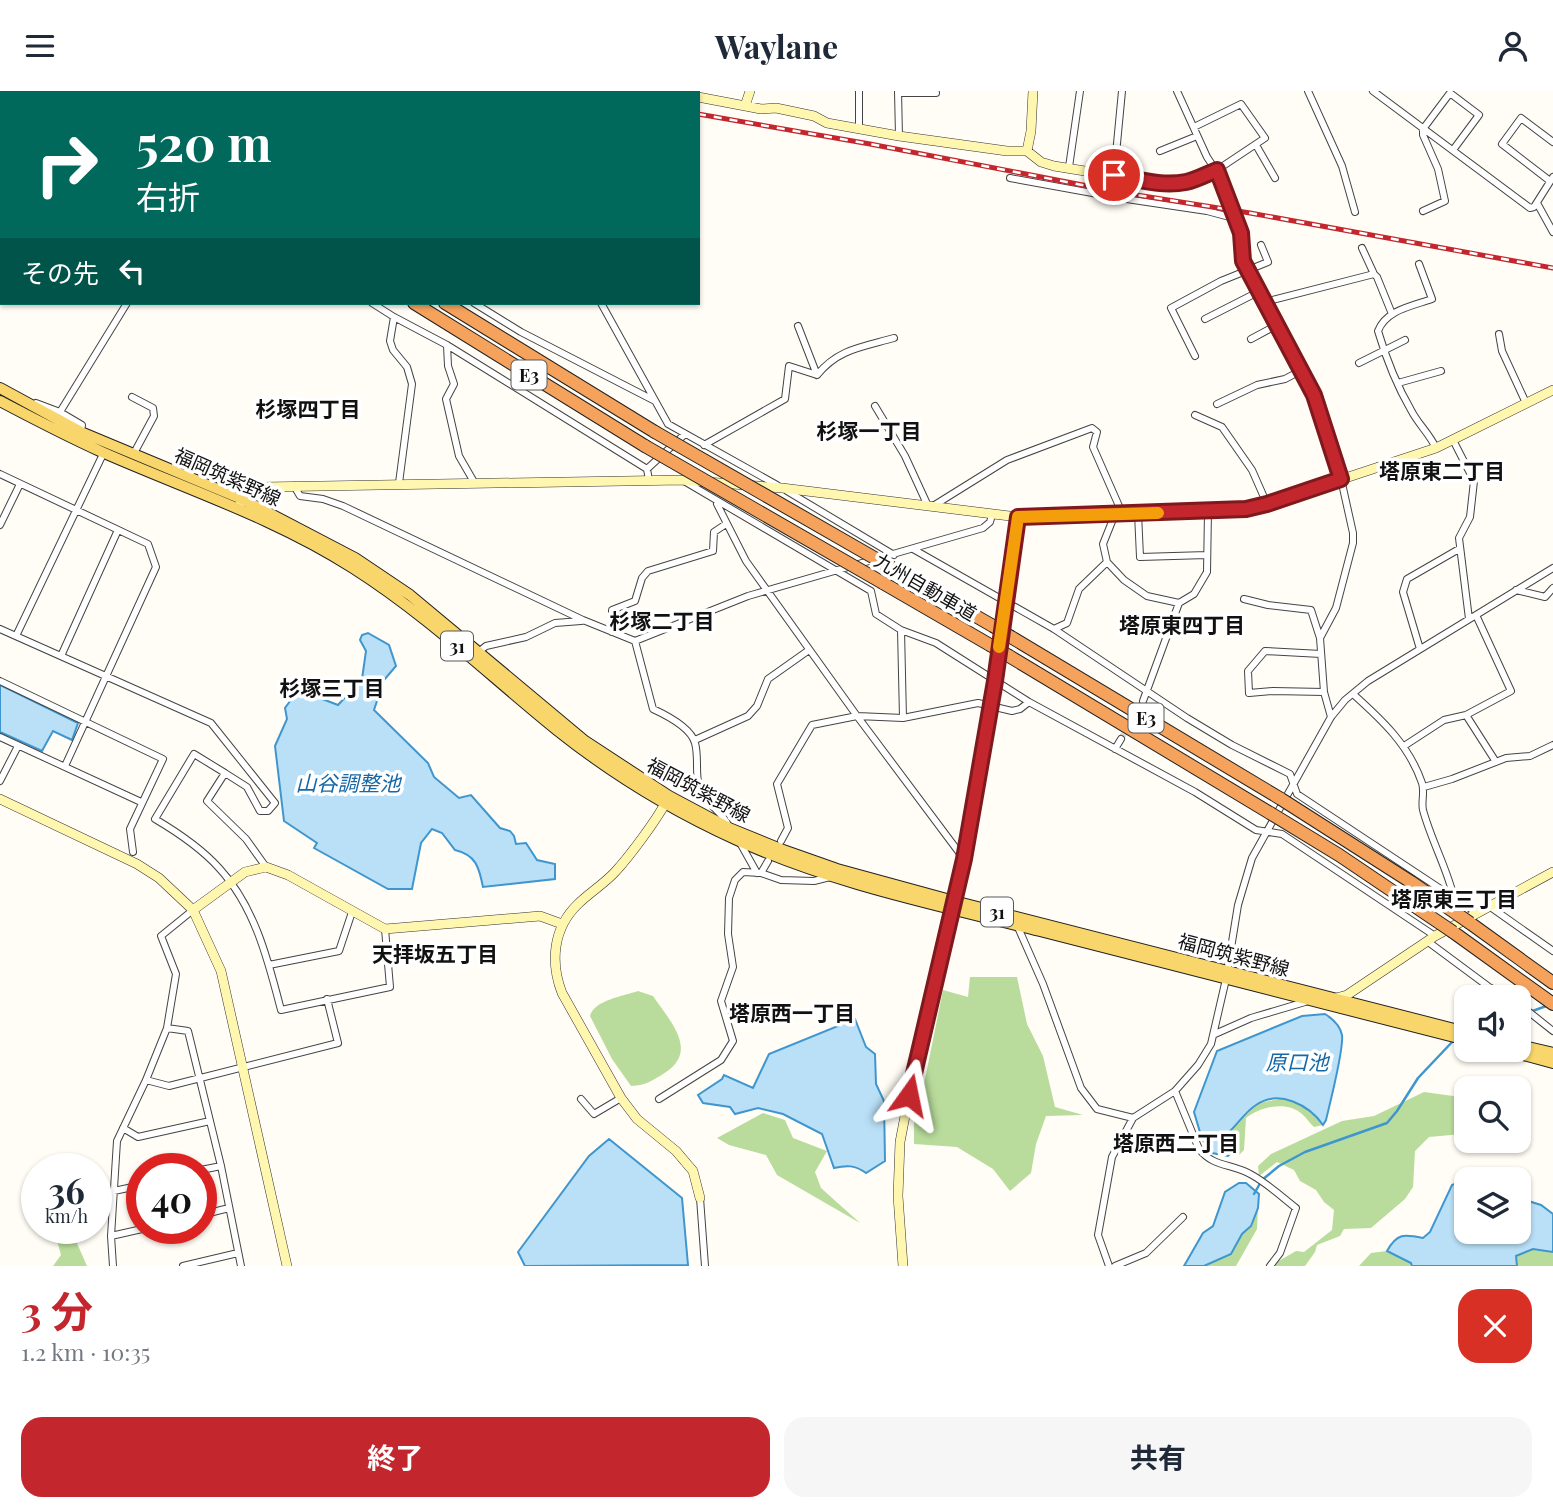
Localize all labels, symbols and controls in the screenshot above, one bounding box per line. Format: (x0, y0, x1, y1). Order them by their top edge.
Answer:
text: Waylane (715, 24, 838, 67)
icon: menu (21, 27, 59, 65)
icon: person (1494, 27, 1532, 65)
text: 520 m (136, 109, 272, 174)
icon: right (21, 119, 112, 210)
pin (1084, 145, 1144, 205)
icon: arrive (1095, 156, 1133, 194)
text: 右折 (136, 174, 200, 217)
icon: left (113, 252, 151, 290)
text: その先 (21, 255, 99, 290)
road number: E3 (512, 361, 546, 389)
district label: 杉塚四丁目 (256, 394, 361, 422)
district label: 杉塚一丁目 (817, 416, 922, 444)
street label: 福岡筑紫野線 (171, 441, 285, 511)
district label: 塔原東二丁目 (1379, 456, 1505, 484)
street label: 九州自動車道 (870, 546, 982, 626)
district label: 杉塚二丁目 (610, 606, 715, 634)
district label: 塔原東四丁目 (1119, 610, 1245, 638)
road number: 31 (441, 631, 473, 661)
district label: 杉塚三丁目 (280, 673, 385, 701)
road number: E3 (1128, 703, 1164, 733)
street label: 福岡筑紫野線 (643, 751, 755, 827)
water label: 山谷調整池 (296, 768, 402, 796)
district label: 塔原東三丁目 (1391, 884, 1517, 912)
road number: 31 (981, 897, 1013, 927)
street label: 福岡筑紫野線 (1176, 927, 1292, 981)
district label: 天拝坂五丁目 (372, 939, 498, 967)
map controls (1454, 985, 1531, 1244)
button: sound (1454, 985, 1531, 1062)
district label: 塔原西一丁目 (729, 998, 855, 1026)
water label: 原口池 (1266, 1047, 1330, 1075)
position arrow (872, 1058, 946, 1132)
button: search (1454, 1076, 1531, 1153)
district label: 塔原西二丁目 (1113, 1128, 1239, 1156)
speed limit sign: 40 (126, 1153, 217, 1244)
text: 36 (48, 1166, 85, 1213)
button: layers (1454, 1167, 1531, 1244)
text: km/h (45, 1204, 88, 1228)
text: 3 分 (21, 1282, 93, 1338)
button: close (1458, 1289, 1532, 1363)
text: 1.2 km · 10:35 (21, 1336, 150, 1367)
button: 終了 (21, 1417, 770, 1497)
button: 共有 (784, 1417, 1532, 1497)

